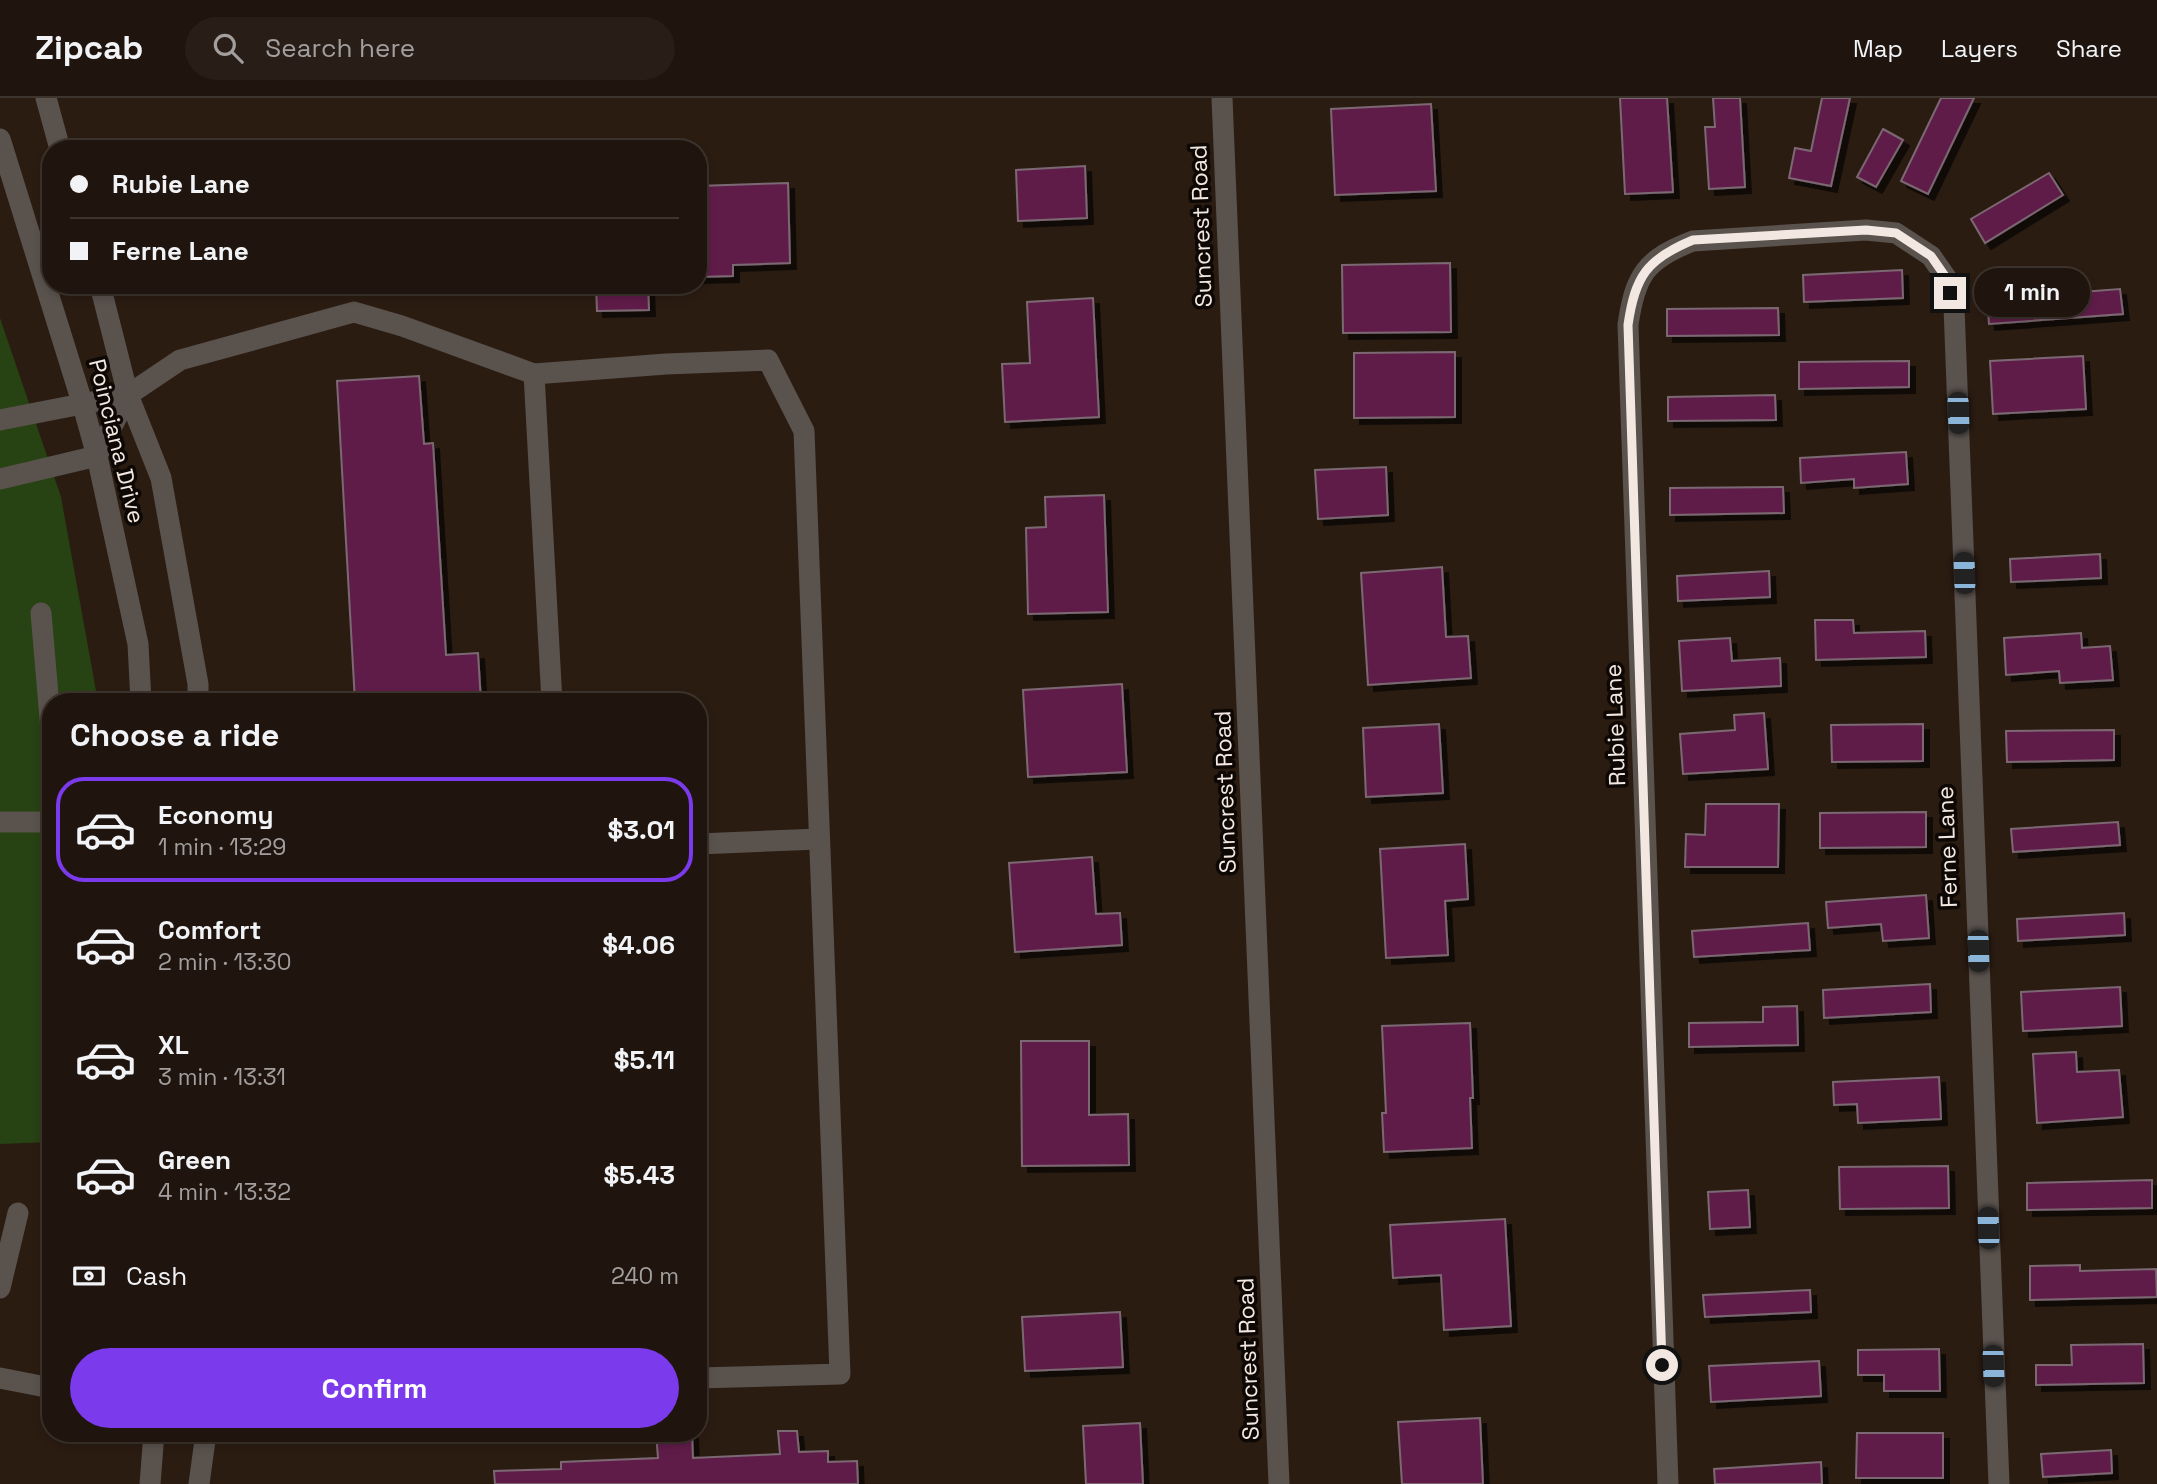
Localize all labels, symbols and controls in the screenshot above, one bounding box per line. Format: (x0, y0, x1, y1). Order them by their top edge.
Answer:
search box (185, 17, 675, 80)
text: Zipcab (35, 27, 143, 69)
icon: search (209, 29, 247, 67)
text: Search here (265, 31, 415, 65)
text: Map (1853, 33, 1903, 64)
text: Layers (1941, 33, 2018, 64)
text: Share (2056, 33, 2122, 64)
street label: Suncrest Road (1183, 144, 1219, 308)
text: Rubie Lane (112, 167, 250, 201)
text: Ferne Lane (112, 234, 249, 268)
callout: 1 min (1974, 268, 2090, 318)
route end (1934, 277, 1966, 309)
text: 1 min (2004, 277, 2060, 307)
street label: Poinciana Drive (82, 356, 152, 526)
car (1947, 392, 1970, 434)
car (1953, 552, 1976, 594)
street label: Rubie Lane (1598, 663, 1632, 787)
street label: Suncrest Road (1207, 710, 1243, 874)
text: Choose a ride (70, 715, 280, 755)
street label: Ferne Lane (1930, 786, 1964, 908)
icon: car (74, 798, 137, 861)
text: Economy (158, 798, 274, 832)
text: $3.01 (607, 813, 675, 847)
text: 1 min · 13:29 (158, 832, 286, 862)
icon: car (74, 913, 137, 976)
text: Comfort (158, 913, 261, 947)
text: $4.06 (602, 928, 675, 962)
car (1967, 930, 1990, 972)
text: 2 min · 13:30 (158, 947, 291, 977)
icon: car (74, 1028, 137, 1091)
text: XL (158, 1028, 189, 1062)
text: $5.11 (614, 1043, 675, 1077)
text: 3 min · 13:31 (158, 1062, 286, 1092)
icon: car (74, 1143, 137, 1206)
text: Green (158, 1143, 231, 1177)
text: $5.43 (604, 1158, 675, 1192)
text: 4 min · 13:32 (158, 1177, 291, 1207)
car (1977, 1207, 2000, 1249)
icon: cash (70, 1257, 108, 1295)
text: Cash (126, 1259, 187, 1293)
text: 240 m (611, 1261, 679, 1291)
street label: Suncrest Road (1230, 1277, 1266, 1441)
car (1982, 1345, 2005, 1387)
button: Confirm (70, 1348, 679, 1428)
route start (1646, 1349, 1678, 1381)

